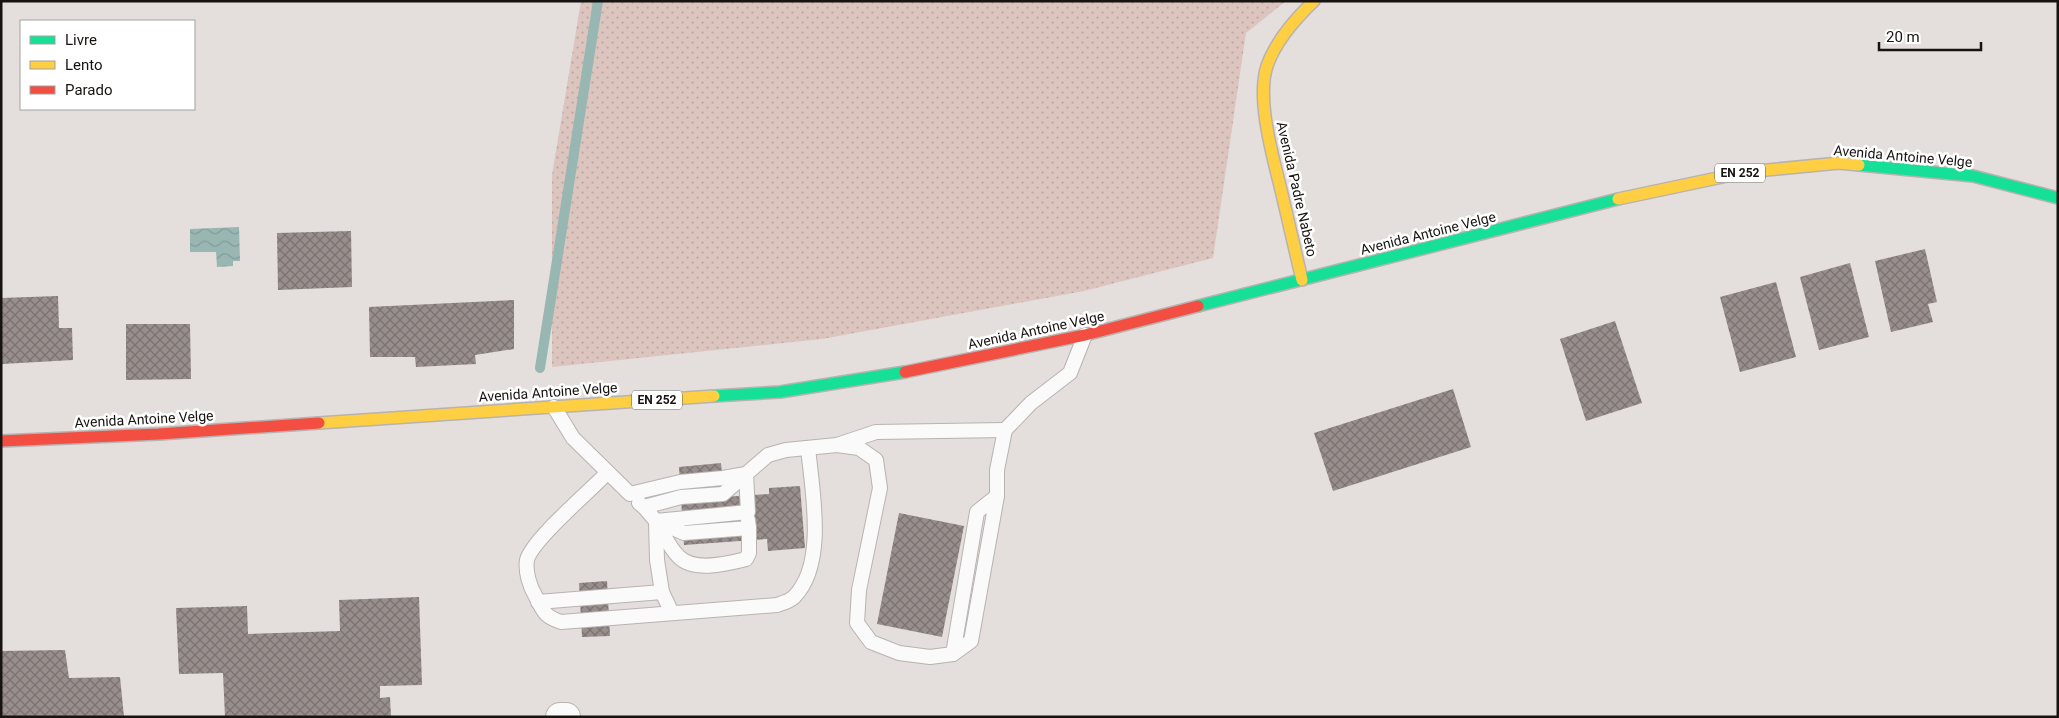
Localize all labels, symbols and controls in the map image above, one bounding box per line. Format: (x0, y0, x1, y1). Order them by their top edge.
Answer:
legend (20, 20, 195, 110)
scale bar (1879, 20, 1982, 52)
text: 20 m (1886, 28, 1920, 46)
text: Livre (65, 31, 97, 49)
text: Lento (65, 56, 103, 74)
text: Parado (65, 81, 113, 99)
street label: Avenida Padre Nabeto (1274, 120, 1320, 258)
street label: Avenida Antoine Velge (1833, 142, 1973, 170)
road number: EN 252 (1715, 164, 1765, 182)
street label: Avenida Antoine Velge (1359, 208, 1497, 258)
street label: Avenida Antoine Velge (966, 308, 1106, 352)
street label: Avenida Antoine Velge (478, 379, 618, 405)
road number: EN 252 (632, 390, 682, 410)
street label: Avenida Antoine Velge (74, 407, 214, 431)

